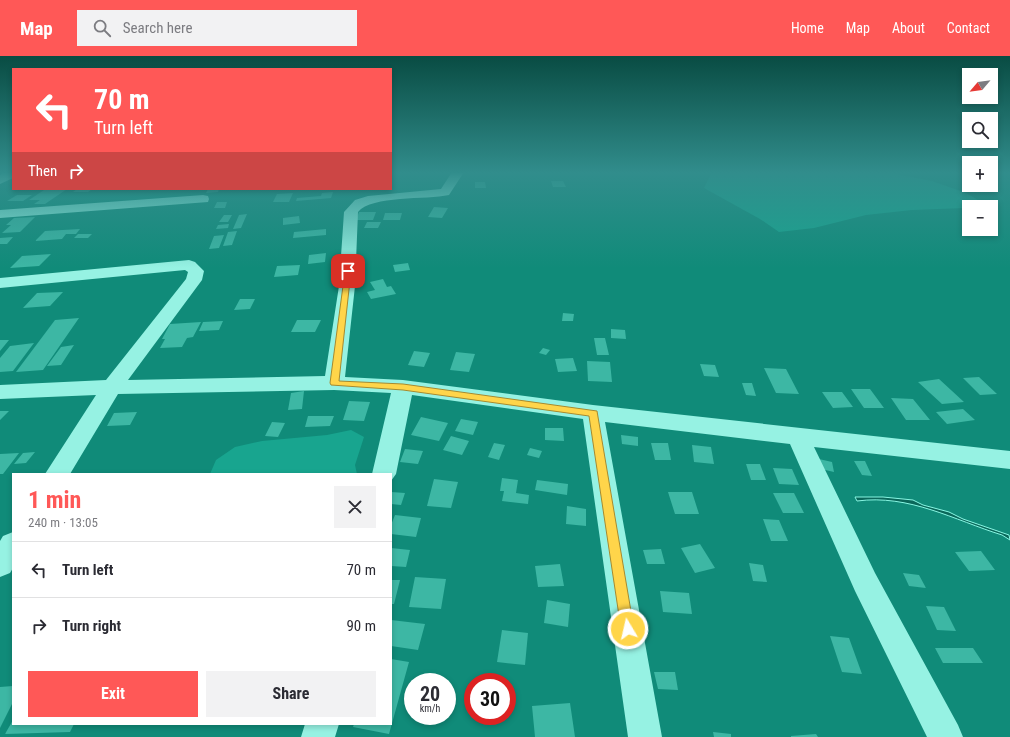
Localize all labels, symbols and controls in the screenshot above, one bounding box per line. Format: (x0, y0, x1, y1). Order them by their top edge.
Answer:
search box (77, 10, 357, 46)
text: Map (20, 17, 53, 40)
icon: search (91, 17, 113, 39)
text: Search here (123, 19, 193, 37)
text: Home (791, 20, 824, 36)
text: Map (846, 20, 870, 36)
text: About (892, 20, 925, 36)
text: Contact (947, 20, 990, 36)
north arrow (962, 68, 998, 104)
map controls (962, 68, 998, 236)
text: 70 m (94, 83, 150, 116)
icon: left (28, 84, 80, 136)
button: search (962, 112, 998, 148)
text: Turn left (94, 117, 153, 138)
button: + (962, 156, 998, 192)
icon: right (65, 160, 87, 182)
text: Then (28, 162, 57, 180)
button: − (962, 200, 998, 236)
pin (331, 254, 365, 288)
icon: arrive (337, 260, 359, 282)
text: 1 min (28, 486, 81, 514)
button: close (334, 486, 376, 528)
text: 240 m · 13:05 (28, 515, 98, 530)
icon: left (28, 559, 50, 581)
text: Turn left (62, 561, 113, 579)
text: 70 m (346, 561, 376, 579)
position arrow (607, 608, 649, 650)
icon: right (28, 615, 50, 637)
text: Turn right (62, 617, 121, 635)
text: 90 m (346, 617, 376, 635)
button: Exit (28, 671, 198, 717)
button: Share (206, 671, 376, 717)
speed limit sign: 30 (464, 673, 516, 725)
text: 20 (420, 682, 440, 706)
text: km/h (420, 703, 440, 714)

